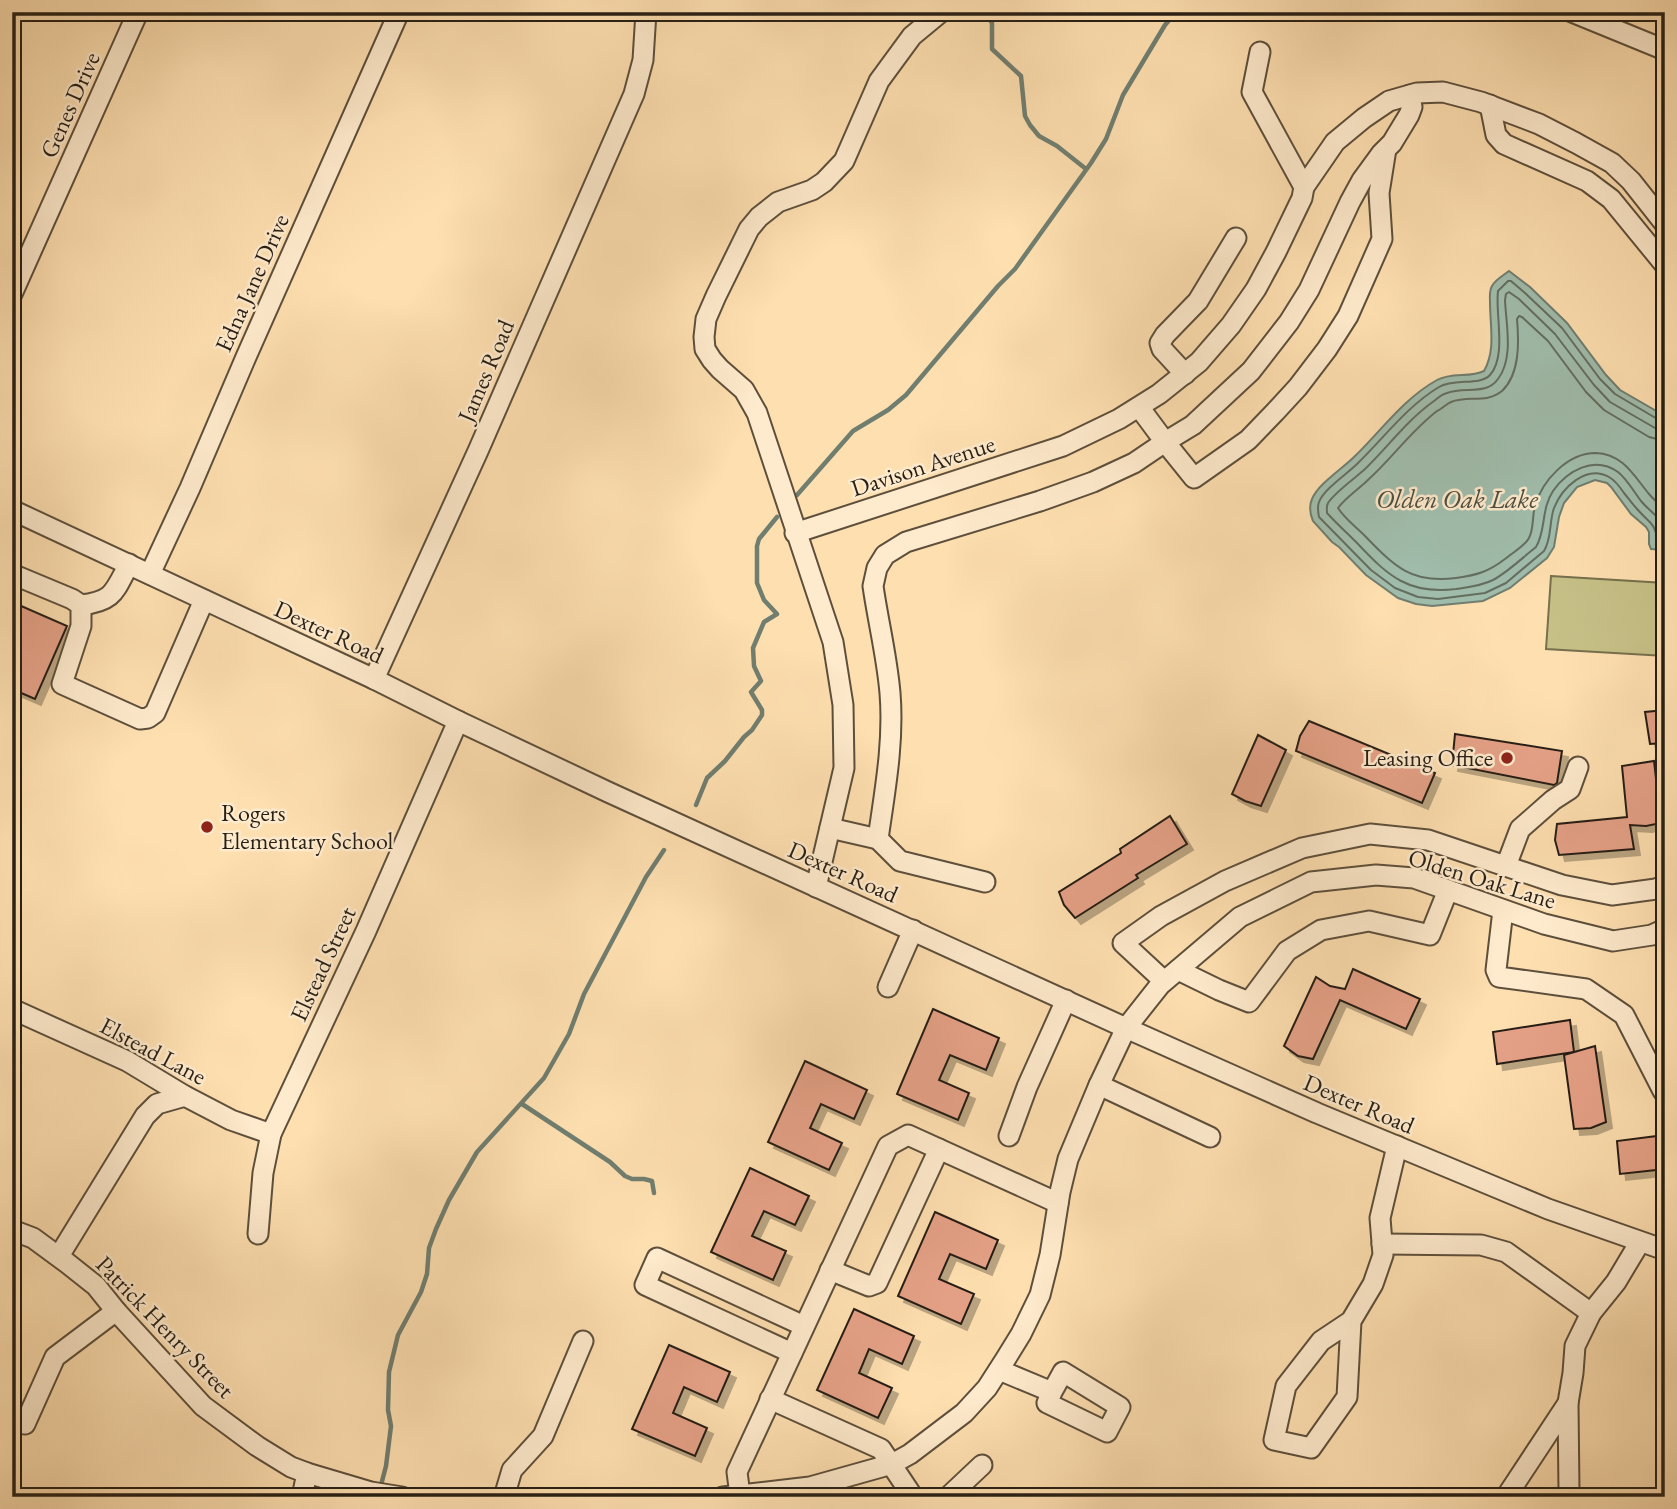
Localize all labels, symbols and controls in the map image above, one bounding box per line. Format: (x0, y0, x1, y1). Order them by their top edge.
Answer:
street label: Genes Drive (32, 47, 107, 163)
street label: Edna Jane Drive (207, 209, 296, 357)
street label: James Road (449, 314, 521, 429)
street label: Davison Avenue (847, 428, 999, 503)
water label: Olden Oak Lake (1376, 482, 1539, 516)
street label: Dexter Road (269, 593, 390, 671)
place label: Leasing Office (1363, 742, 1493, 773)
marker: Leasing Office (1499, 750, 1515, 766)
place label: Rogers Elementary School (221, 797, 393, 856)
marker: Rogers Elementary School (199, 819, 215, 835)
street label: Dexter Road (783, 834, 904, 910)
street label: Olden Oak Lane (1405, 841, 1560, 916)
street label: Elstead Street (282, 901, 363, 1026)
street label: Elstead Lane (95, 1010, 212, 1091)
street label: Dexter Road (1299, 1066, 1420, 1141)
street label: Patrick Henry Street (89, 1249, 242, 1405)

